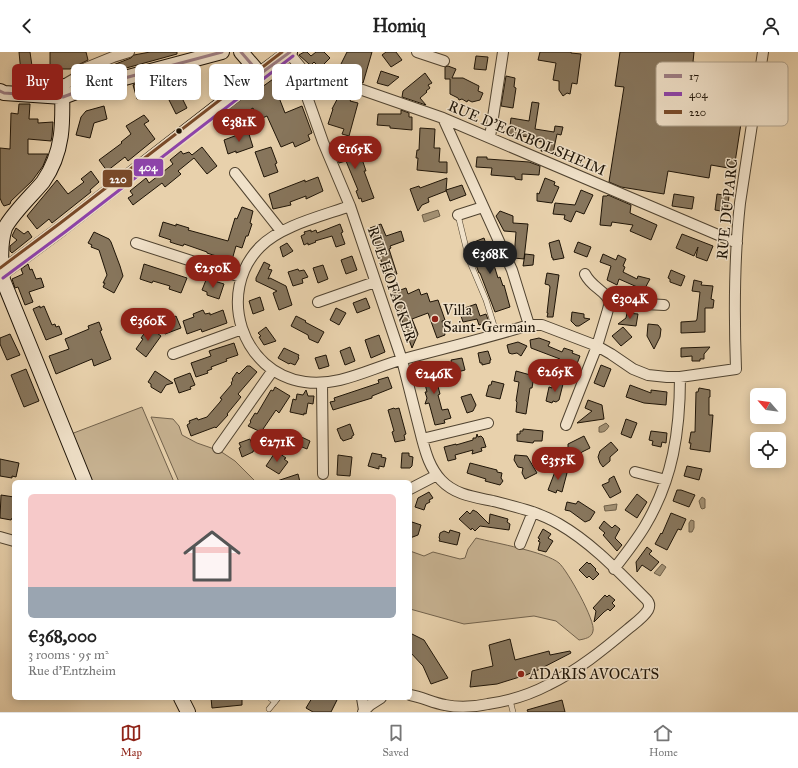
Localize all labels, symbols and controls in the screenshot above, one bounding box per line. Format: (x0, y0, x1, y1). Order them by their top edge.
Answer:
icon: back (16, 15, 38, 37)
text: Homiq (372, 15, 426, 37)
icon: person (760, 15, 782, 37)
legend (656, 62, 788, 126)
chip: Buy (12, 64, 63, 100)
chip: Rent (71, 64, 127, 100)
chip: Filters (135, 64, 201, 100)
chip: New (209, 64, 264, 100)
chip: Apartment (272, 64, 362, 100)
text: 17 (689, 70, 699, 83)
text: 404 (689, 88, 709, 101)
street label: RUE D'ECKBOLSHEIM (445, 97, 609, 179)
text: 220 (689, 106, 706, 119)
pin: €381K (211, 109, 267, 143)
text: €381K (222, 114, 256, 130)
unlabelled marker (174, 126, 184, 136)
pin: €165K (327, 136, 383, 170)
text: €165K (338, 141, 372, 157)
line badge: 404 (133, 158, 164, 177)
street label: RUE DU PARC (713, 158, 741, 260)
text: 404 (139, 161, 158, 175)
line badge: 220 (102, 169, 133, 188)
text: 220 (109, 173, 127, 186)
street label: RUE HOFACKER (364, 224, 420, 345)
pin: €368K (462, 241, 518, 275)
text: €368K (472, 246, 508, 262)
pin: €250K (185, 255, 241, 289)
text: €250K (194, 260, 232, 276)
pin: €304K (602, 286, 658, 320)
text: €304K (611, 291, 649, 307)
place label: Villa Saint-Germain (442, 301, 536, 336)
pin: €360K (120, 308, 176, 342)
text: €360K (130, 313, 166, 329)
marker: Villa Saint-Germain (430, 314, 440, 324)
pin: €265K (527, 359, 583, 393)
pin: €246K (406, 361, 462, 395)
text: €265K (537, 364, 573, 380)
text: €246K (415, 366, 453, 382)
north arrow (750, 388, 786, 424)
map controls (750, 388, 786, 468)
pin: €271K (249, 429, 305, 463)
button: locate (750, 432, 786, 468)
text: €271K (259, 434, 295, 450)
pin: €355K (530, 447, 586, 481)
text: €355K (541, 452, 575, 468)
icon: home (176, 520, 248, 592)
text: €368,000 (28, 626, 97, 647)
text: 3 rooms · 95 m² (28, 647, 109, 663)
text: Rue d'Entzheim (28, 663, 116, 679)
place label: ADARIS AVOCATS (528, 665, 659, 683)
marker: ADARIS AVOCATS (516, 669, 526, 679)
tab: Map (120, 722, 142, 759)
tab: Saved (383, 722, 409, 759)
tab: Home (649, 722, 678, 759)

